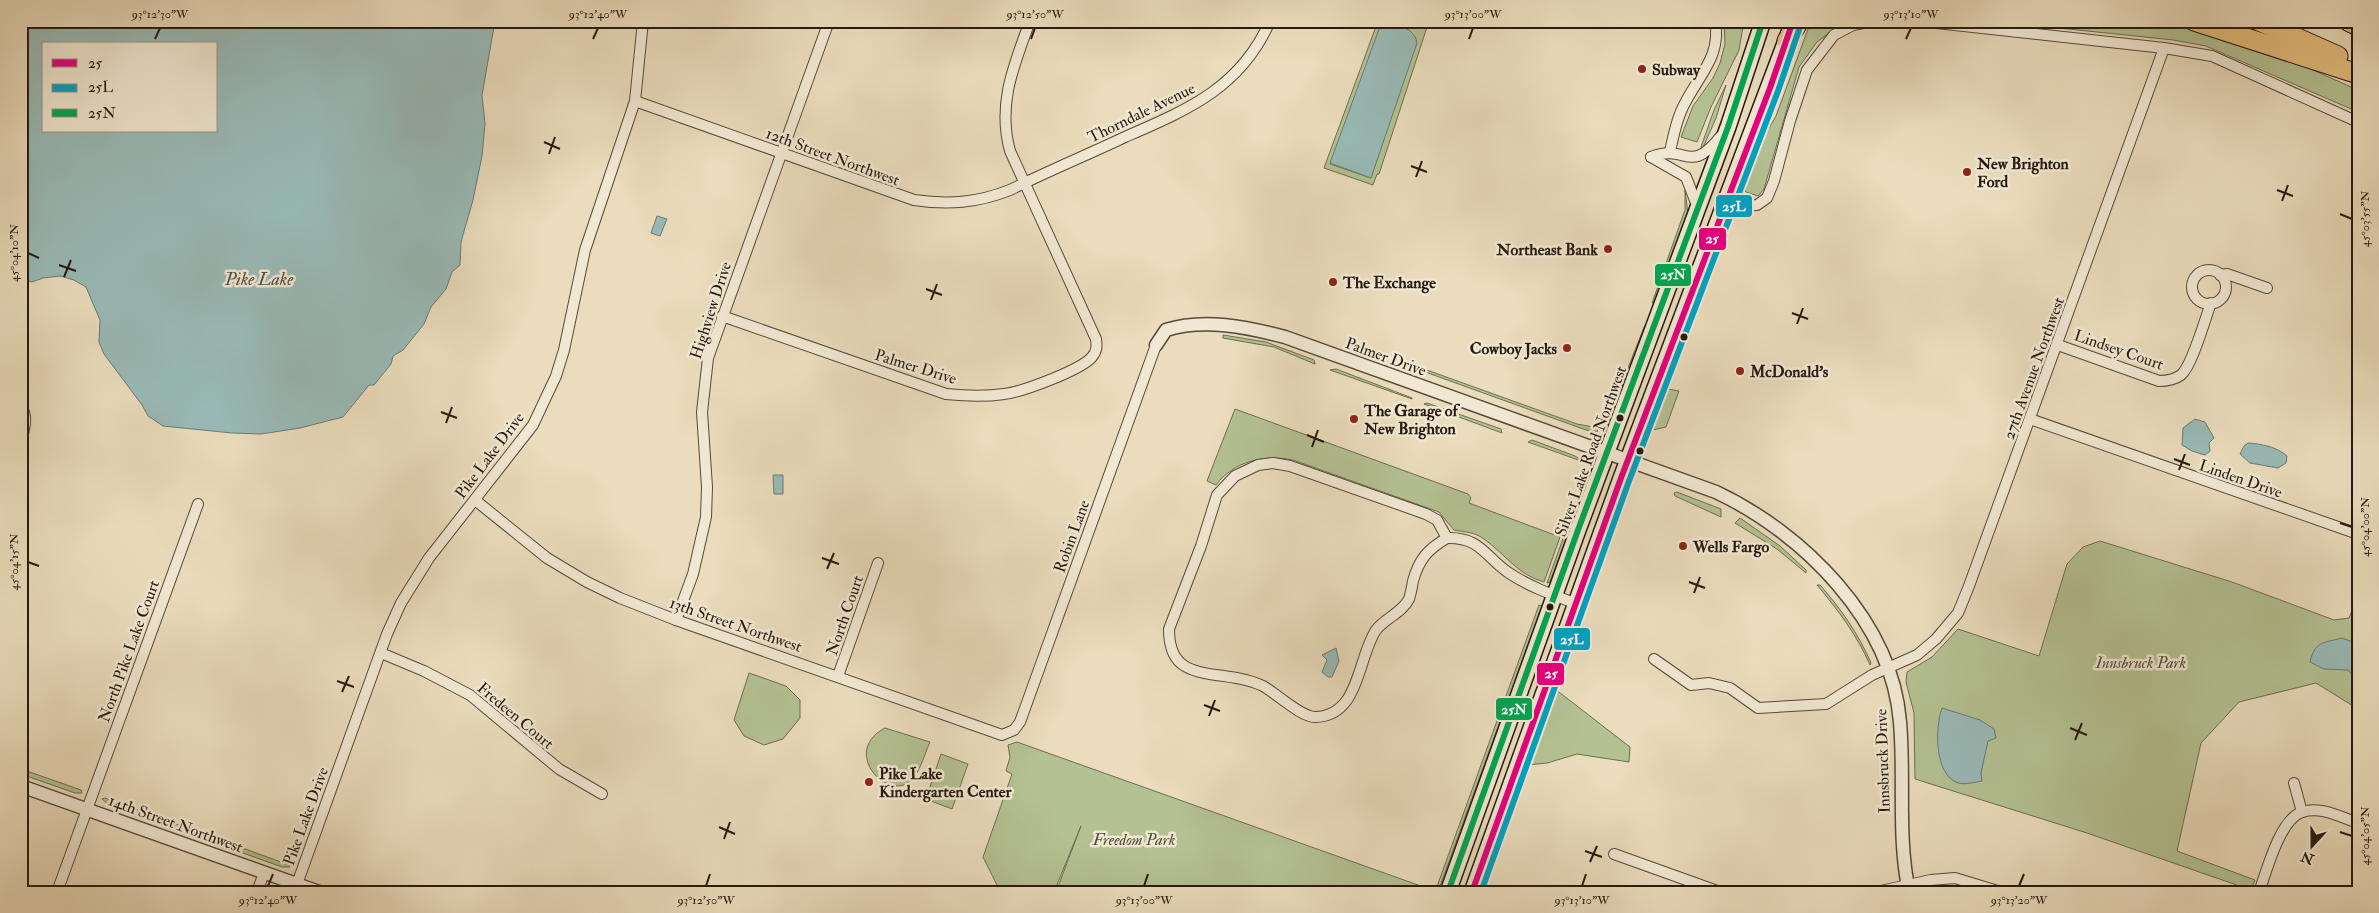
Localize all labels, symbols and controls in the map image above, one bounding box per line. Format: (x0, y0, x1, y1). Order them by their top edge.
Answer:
text: 93°12'30"W (131, 7, 189, 22)
text: 93°12'40"W (568, 7, 628, 22)
text: 93°12'50"W (1005, 7, 1064, 22)
text: 93°13'00"W (1444, 7, 1502, 22)
text: 93°13'10"W (1883, 7, 1939, 22)
legend (42, 42, 218, 132)
text: 25 (88, 54, 103, 73)
place label: Subway (1652, 60, 1701, 81)
marker: Subway (1636, 63, 1648, 75)
text: 25L (88, 78, 113, 97)
street label: Thorndale Avenue (1084, 78, 1199, 148)
text: 25N (88, 104, 116, 123)
street label: 12th Street Northwest (763, 123, 902, 190)
place label: New Brighton Ford (1976, 154, 2070, 192)
marker: New Brighton Ford (1961, 166, 1973, 178)
text: 45°03'55"N (2358, 191, 2373, 247)
line badge: 25L (1715, 194, 1753, 218)
text: 25L (1722, 198, 1747, 215)
text: 45°04'10"N (7, 224, 22, 282)
line badge: 25 (1698, 227, 1727, 251)
text: 25 (1705, 230, 1719, 247)
place label: Northeast Bank (1496, 240, 1598, 260)
marker: Northeast Bank (1602, 243, 1614, 255)
street label: Highview Drive (686, 259, 736, 361)
line badge: 25N (1654, 263, 1692, 287)
text: 25N (1660, 266, 1686, 283)
water label: Pike Lake (224, 268, 294, 291)
place label: The Exchange (1342, 273, 1436, 294)
marker: The Exchange (1327, 276, 1339, 288)
street label: 27th Avenue Northwest (1999, 294, 2069, 442)
street label: Lindsey Court (2071, 325, 2166, 375)
unlabelled marker (1679, 332, 1689, 342)
street label: Palmer Drive (1342, 333, 1429, 381)
place label: Cowboy Jacks (1470, 339, 1558, 360)
marker: Cowboy Jacks (1561, 342, 1573, 354)
street label: Palmer Drive (872, 345, 959, 389)
place label: McDonald's (1749, 362, 1829, 382)
street label: Silver Lake Road Northwest (1551, 363, 1631, 540)
marker: McDonald's (1734, 365, 1746, 377)
place label: The Garage of New Brighton (1363, 401, 1461, 440)
street label: Pike Lake Drive (451, 408, 529, 503)
marker: The Garage of New Brighton (1348, 413, 1360, 425)
unlabelled marker (1615, 413, 1625, 423)
unlabelled marker (1635, 446, 1645, 456)
street label: Linden Drive (2196, 455, 2285, 503)
street label: Robin Lane (1050, 497, 1094, 575)
text: 45°04'00"N (2358, 497, 2373, 557)
text: 45°04'15"N (7, 533, 22, 591)
place label: Wells Fargo (1692, 537, 1770, 558)
marker: Wells Fargo (1677, 540, 1689, 552)
street label: North Court (822, 573, 868, 658)
street label: North Pike Lake Court (94, 577, 164, 725)
street label: 13th Street Northwest (667, 593, 805, 657)
unlabelled marker (1545, 602, 1555, 612)
line badge: 25L (1553, 627, 1591, 651)
text: 25L (1560, 631, 1585, 648)
park label: Innsbruck Park (2095, 653, 2187, 673)
line badge: 25 (1536, 662, 1565, 686)
text: 25 (1544, 665, 1558, 682)
street label: Fredeen Court (473, 678, 558, 754)
line badge: 25N (1495, 697, 1533, 721)
text: 25N (1501, 701, 1527, 718)
street label: Innsbruck Drive (1871, 708, 1895, 814)
street label: Pike Lake Drive (279, 764, 333, 868)
place label: Pike Lake Kindergarten Center (879, 764, 1012, 803)
marker: Pike Lake Kindergarten Center (863, 776, 875, 788)
street label: 14th Street Northwest (106, 790, 245, 858)
text: 45°04'05"N (2358, 806, 2373, 866)
north arrow (2286, 820, 2336, 870)
park label: Freedom Park (1092, 830, 1176, 850)
text: N (2298, 847, 2317, 868)
text: 93°12'40"W (238, 893, 298, 908)
text: 93°12'50"W (676, 893, 735, 908)
text: 93°13'00"W (1115, 893, 1173, 908)
text: 93°13'10"W (1554, 893, 1610, 908)
text: 93°13'20"W (1990, 893, 2048, 908)

